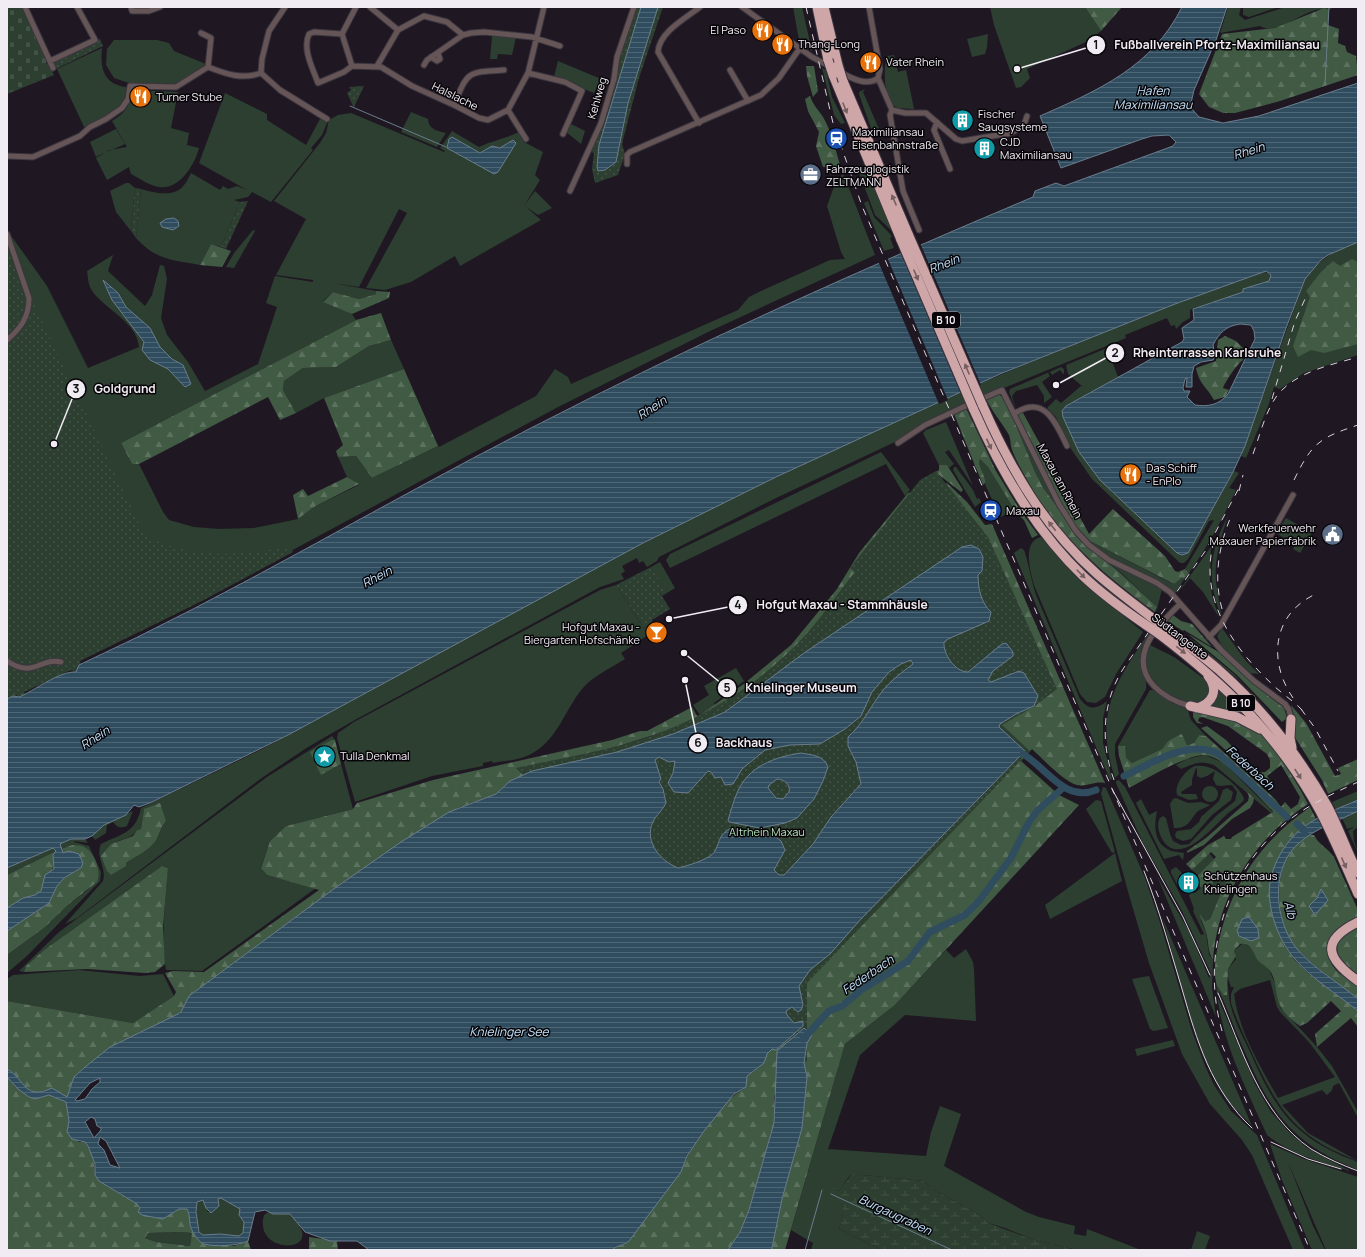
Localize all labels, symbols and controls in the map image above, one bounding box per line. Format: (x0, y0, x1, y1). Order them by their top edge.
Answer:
restaurant icon: El Paso (749, 17, 775, 43)
place label: El Paso (710, 22, 746, 37)
restaurant icon: Thang-Long (769, 31, 795, 57)
callout: Fußballverein Pfortz-Maximiliansau (1086, 33, 1328, 57)
place label: Thang-Long (798, 36, 860, 51)
text: 1 (1093, 36, 1099, 53)
text: Fußballverein Pfortz-Maximiliansau (1114, 36, 1320, 53)
restaurant icon: Vater Rhein (858, 49, 884, 75)
place label: Vater Rhein (886, 54, 944, 69)
street label: Kehlweg (583, 75, 610, 120)
street label: Halslache (430, 78, 481, 113)
water label: Hafen Maximiliansau (1114, 82, 1193, 113)
restaurant icon: Turner Stube (127, 84, 153, 110)
place label: Turner Stube (156, 89, 223, 104)
one-way arrow (842, 102, 848, 113)
place label: Fischer Saugsysteme (978, 106, 1048, 134)
building icon: Fischer Saugsysteme (949, 107, 975, 133)
place label: Maximiliansau Eisenbahnstraße (852, 124, 939, 152)
station icon: Maximiliansau Eisenbahnstraße (823, 125, 849, 151)
place label: CJD Maximiliansau (1000, 134, 1072, 162)
building icon: CJD Maximiliansau (972, 135, 998, 161)
water label: Rhein (1231, 138, 1267, 163)
place label: Fahrzeuglogistik ZELTMANN (826, 161, 910, 189)
office icon: Fahrzeuglogistik ZELTMANN (798, 162, 824, 188)
one-way arrow (891, 195, 897, 206)
water label: Rhein (926, 250, 962, 277)
one-way arrow (913, 270, 919, 281)
road number: B 10 (932, 312, 960, 328)
callout: Rheinterrassen Karlsruhe (1105, 341, 1290, 365)
text: 2 (1111, 344, 1119, 361)
text: Rheinterrassen Karlsruhe (1133, 344, 1281, 361)
one-way arrow (964, 363, 970, 374)
callout: Goldgrund (66, 377, 164, 401)
text: 3 (73, 380, 80, 397)
text: Goldgrund (94, 380, 156, 397)
water label: Rhein (634, 391, 670, 423)
one-way arrow (986, 438, 992, 449)
street label: Maxau am Rhein (1034, 441, 1086, 521)
place label: Das Schiff - EnPlo (1146, 460, 1197, 488)
restaurant icon: Das Schiff - EnPlo (1117, 461, 1143, 487)
station icon: Maxau (978, 498, 1004, 524)
place label: Maxau (1006, 503, 1040, 518)
place label: Werkfeuerwehr Maxauer Papierfabrik (1210, 520, 1317, 548)
one-way arrow (1048, 521, 1057, 532)
public building icon: Werkfeuerwehr Maxauer Papierfabrik (1319, 521, 1345, 547)
water label: Rhein (359, 561, 395, 591)
one-way arrow (1076, 569, 1086, 579)
callout: Hofgut Maxau - Stammhäusle (728, 593, 936, 617)
text: 4 (734, 596, 742, 613)
text: Hofgut Maxau - Stammhäusle (756, 596, 928, 613)
street label: Südtangente (1149, 610, 1212, 662)
place label: Hofgut Maxau - Biergarten Hofschänke (524, 619, 641, 647)
bar icon: Hofgut Maxau - Biergarten Hofschänke (643, 620, 669, 646)
one-way arrow (1175, 646, 1186, 655)
callout: Knielinger Museum (717, 676, 865, 700)
text: 5 (723, 679, 731, 696)
text: Knielinger Museum (745, 679, 857, 696)
road number: B 10 (1227, 695, 1255, 711)
water label: Rhein (77, 721, 113, 753)
callout: Backhaus (688, 731, 780, 755)
text: 6 (694, 734, 702, 751)
text: Backhaus (716, 734, 773, 751)
water label: Federbach (1223, 742, 1279, 794)
place icon: Tulla Denkmal (312, 743, 338, 769)
place label: Tulla Denkmal (340, 748, 410, 763)
one-way arrow (1294, 768, 1301, 780)
park label: Altrhein Maxau (729, 824, 805, 839)
one-way arrow (1341, 857, 1347, 868)
place label: Schützenhaus Knielingen (1204, 868, 1278, 896)
building icon: Schützenhaus Knielingen (1176, 869, 1202, 895)
water label: Alb (1280, 899, 1301, 921)
water label: Federbach (839, 951, 898, 998)
water label: Knielinger See (469, 1023, 550, 1040)
water label: Burgaugraben (856, 1190, 935, 1239)

